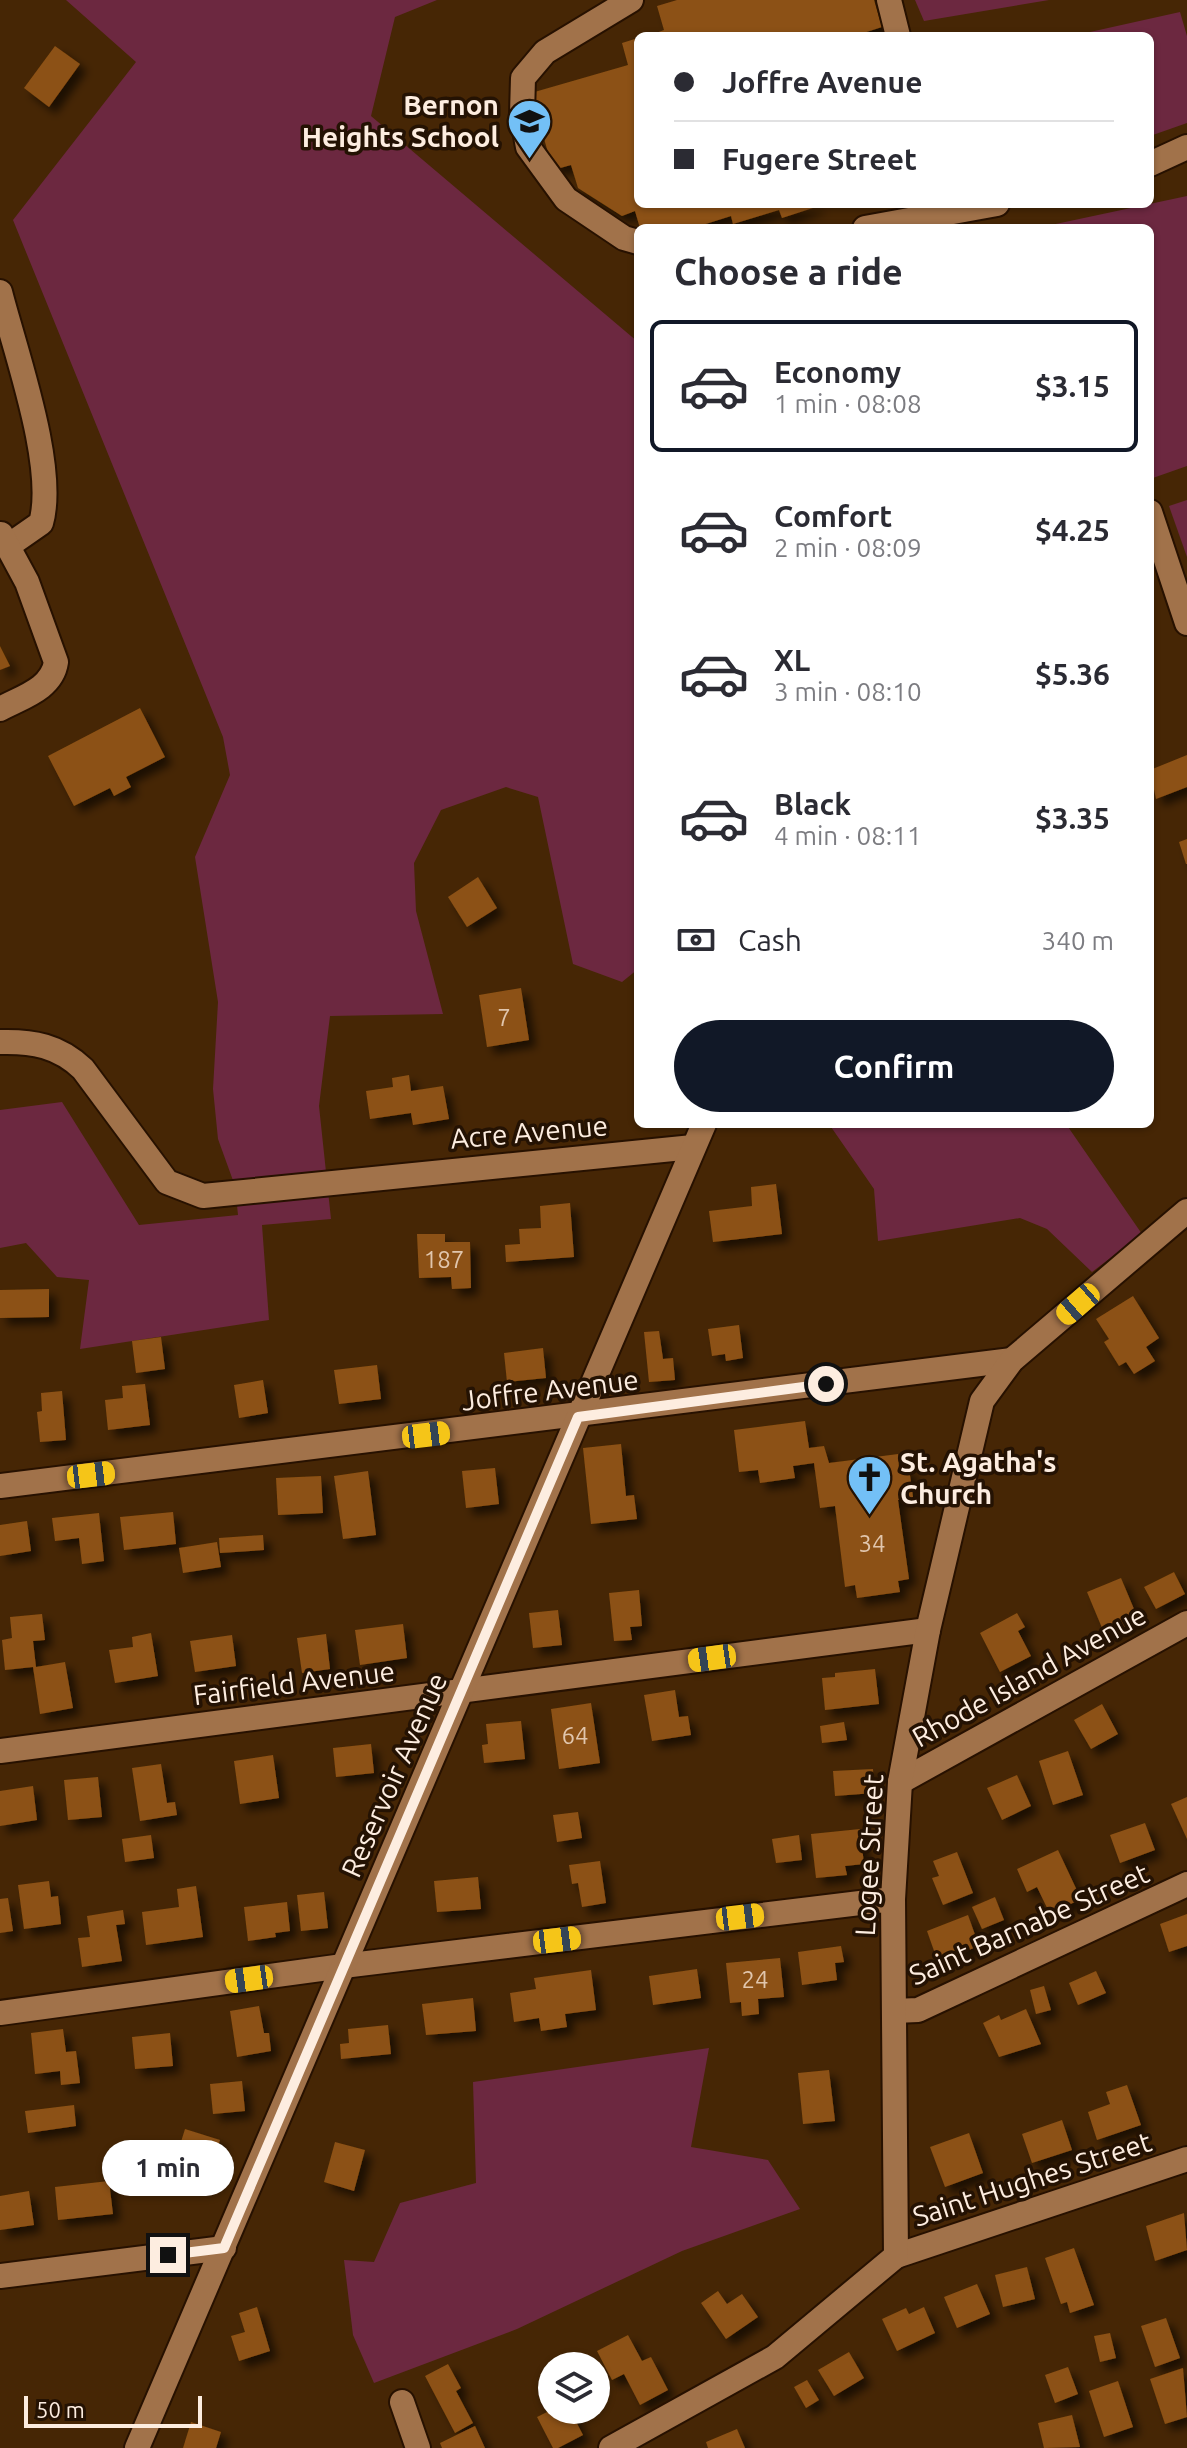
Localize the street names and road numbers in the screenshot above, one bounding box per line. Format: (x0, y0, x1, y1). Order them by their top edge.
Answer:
street label: Acre Avenue (449, 1109, 609, 1154)
street label: Joffre Avenue (460, 1363, 640, 1416)
street label: Rhode Island Avenue (907, 1598, 1151, 1753)
street label: Fairfield Avenue (191, 1655, 397, 1710)
street label: Reservoir Avenue (335, 1668, 452, 1882)
street label: Logee Street (849, 1773, 888, 1937)
street label: Saint Barnabe Street (904, 1857, 1153, 1990)
street label: Saint Hughes Street (909, 2125, 1155, 2232)

